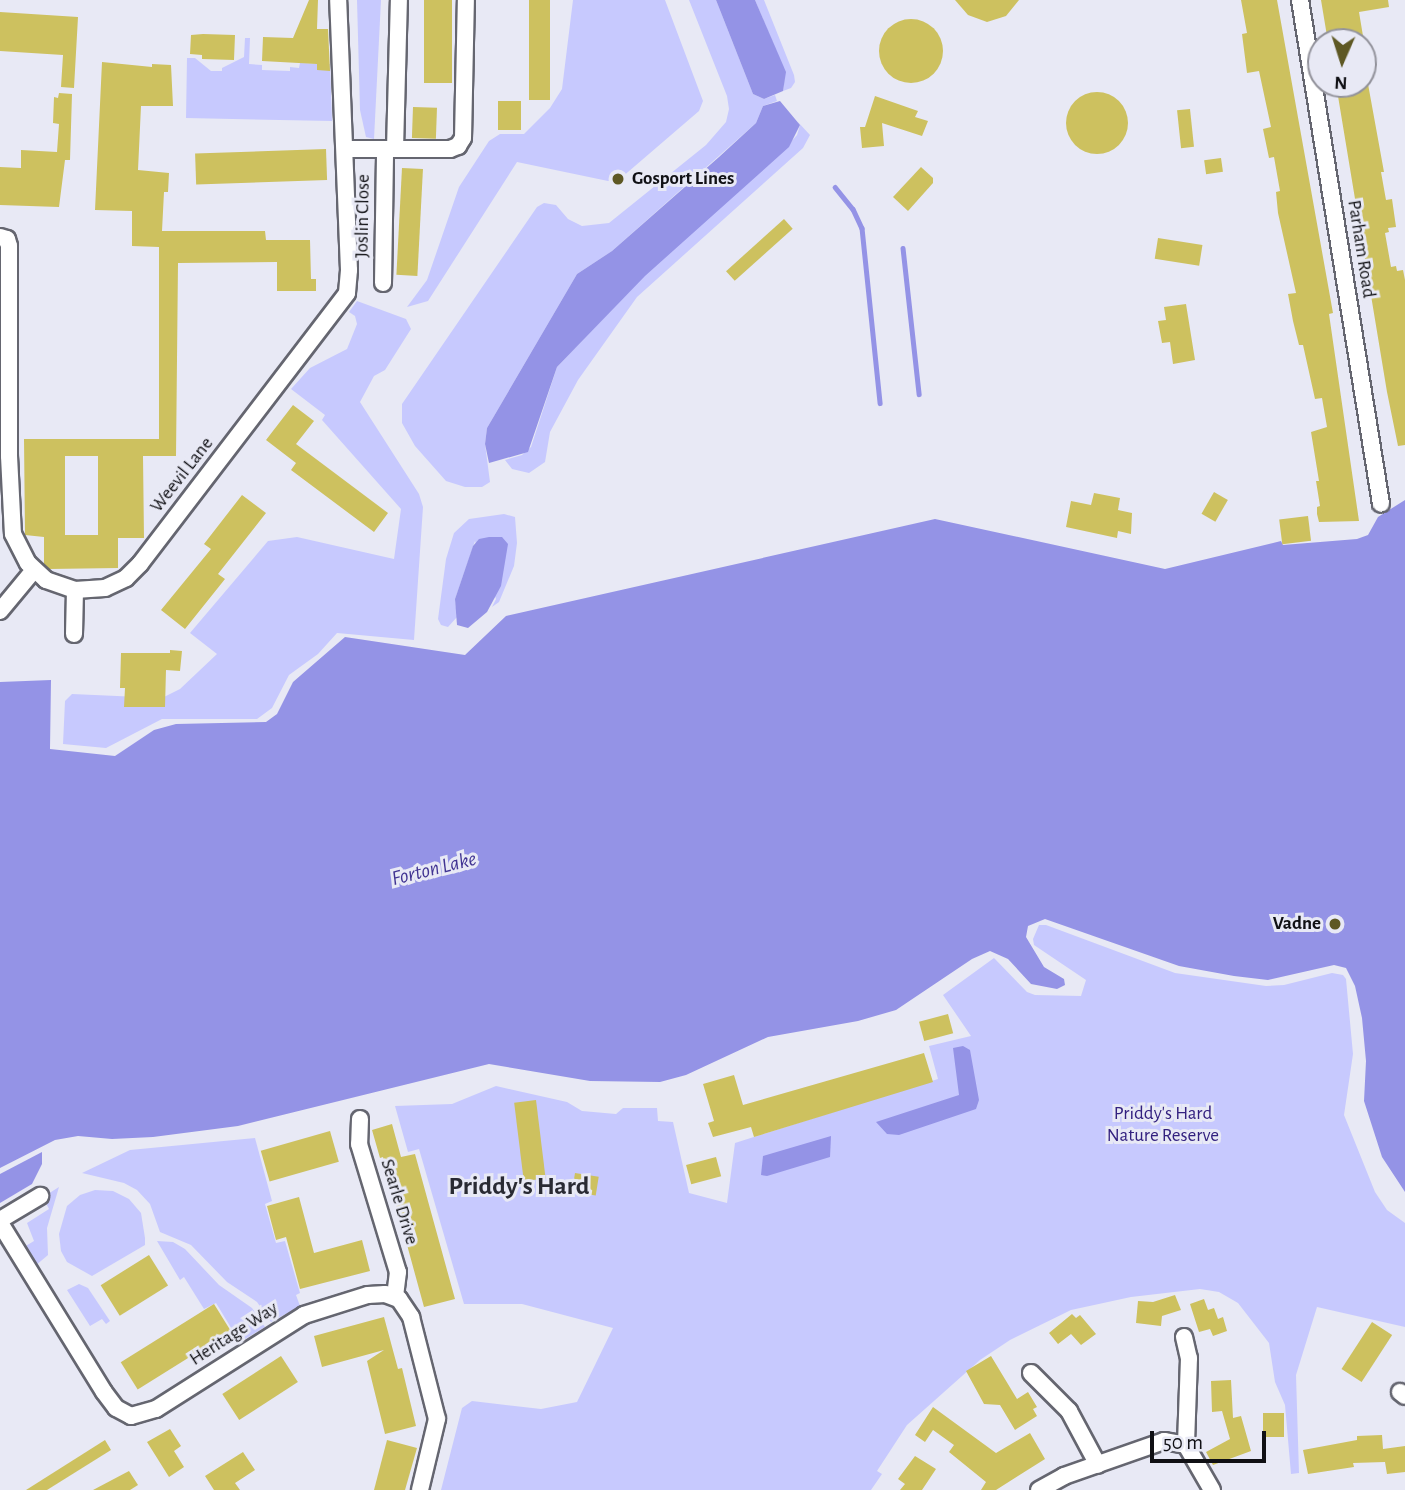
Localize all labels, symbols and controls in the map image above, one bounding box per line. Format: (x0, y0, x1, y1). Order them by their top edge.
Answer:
north arrow (1307, 28, 1377, 98)
text: N (1334, 73, 1348, 92)
place label: Gosport Lines (632, 168, 734, 190)
marker: Gosport Lines (610, 171, 626, 187)
street label: Joslin Close (351, 174, 375, 258)
street label: Parham Road (1342, 198, 1380, 300)
street label: Weevil Lane (146, 433, 218, 517)
water label: Forton Lake (389, 846, 479, 892)
place label: Vadne (1273, 913, 1321, 935)
marker: Vadne (1327, 916, 1343, 932)
park label: Priddy's Hard Nature Reserve (1107, 1103, 1219, 1147)
street label: Searle Drive (375, 1156, 423, 1248)
district label: Priddy's Hard (449, 1171, 589, 1203)
street label: Heritage Way (186, 1297, 282, 1371)
scale bar (1153, 1416, 1268, 1460)
text: 50 m (1163, 1432, 1203, 1453)

